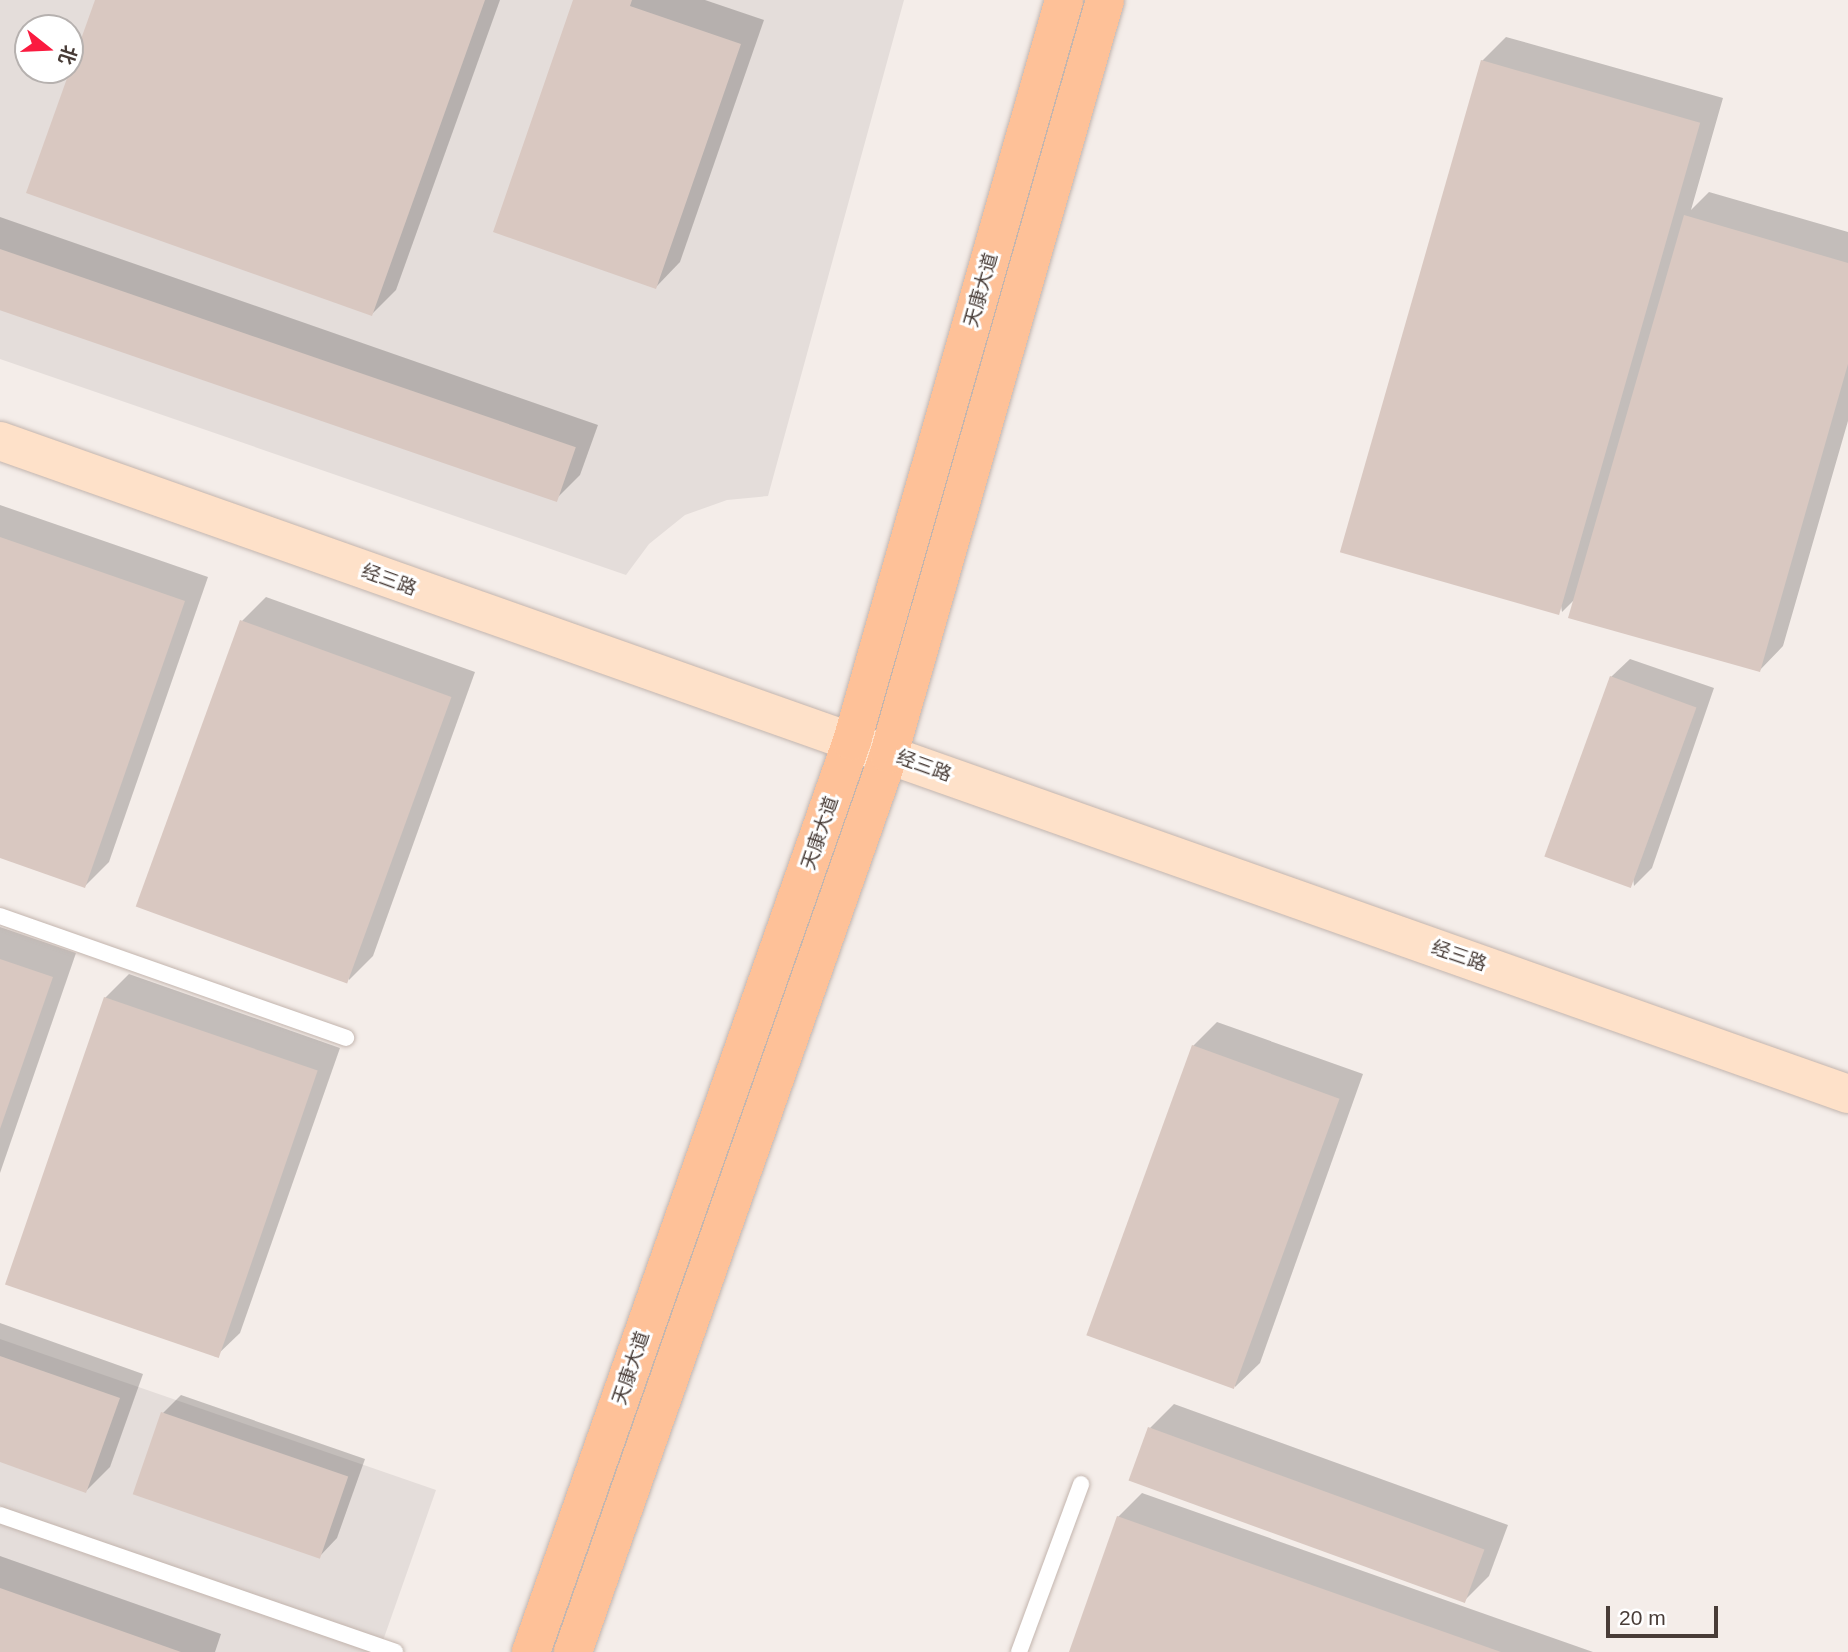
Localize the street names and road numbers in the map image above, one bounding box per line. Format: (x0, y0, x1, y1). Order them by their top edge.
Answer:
street label: 天康大道 (960, 250, 1002, 330)
street label: 经三路 (358, 560, 420, 600)
street label: 经三路 (893, 746, 955, 786)
street label: 天康大道 (797, 793, 843, 873)
street label: 经三路 (1428, 936, 1490, 976)
street label: 天康大道 (608, 1328, 654, 1408)

